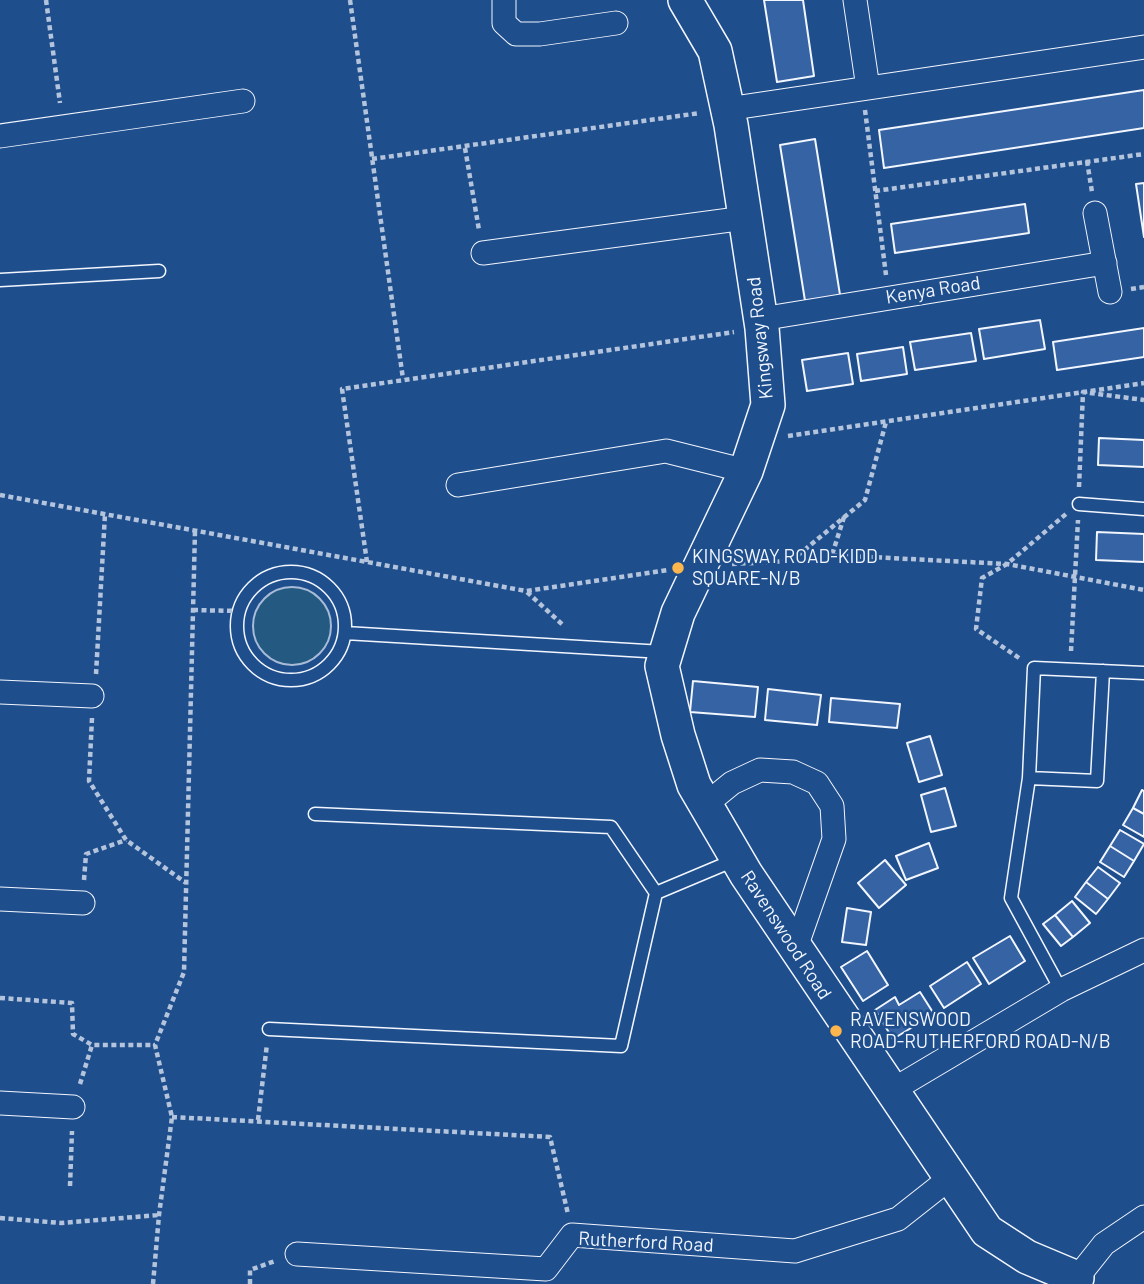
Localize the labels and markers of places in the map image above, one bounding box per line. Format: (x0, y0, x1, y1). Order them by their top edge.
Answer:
place label: KINGSWAY ROAD-KIDD SQUARE-N/B (692, 546, 878, 590)
marker: KINGSWAY ROAD-KIDD SQUARE-N/B (670, 560, 686, 576)
place label: RAVENSWOOD ROAD-RUTHERFORD ROAD-N/B (850, 1009, 1111, 1053)
marker: RAVENSWOOD ROAD-RUTHERFORD ROAD-N/B (828, 1023, 844, 1039)

